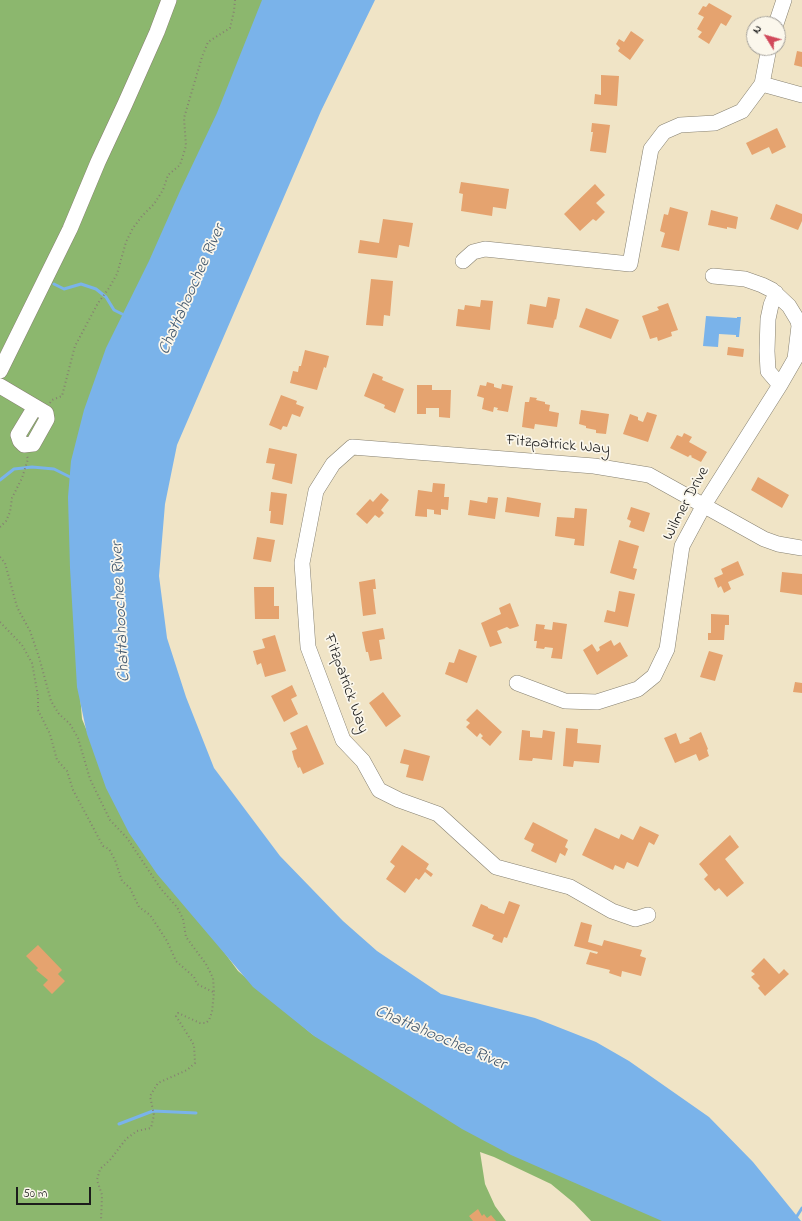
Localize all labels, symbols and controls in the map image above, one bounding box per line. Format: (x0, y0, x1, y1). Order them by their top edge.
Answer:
north arrow (746, 16, 786, 56)
text: N (749, 22, 766, 37)
water label: Chattahoochee River (155, 222, 231, 358)
street label: Fitzpatrick Way (505, 432, 611, 460)
street label: Wilmer Drive (660, 464, 714, 544)
water label: Chattahoochee River (108, 541, 136, 683)
street label: Fitzpatrick Way (318, 632, 372, 736)
water label: Chattahoochee River (371, 1002, 509, 1076)
scale bar (18, 1179, 93, 1205)
text: 50 m (23, 1185, 47, 1203)

